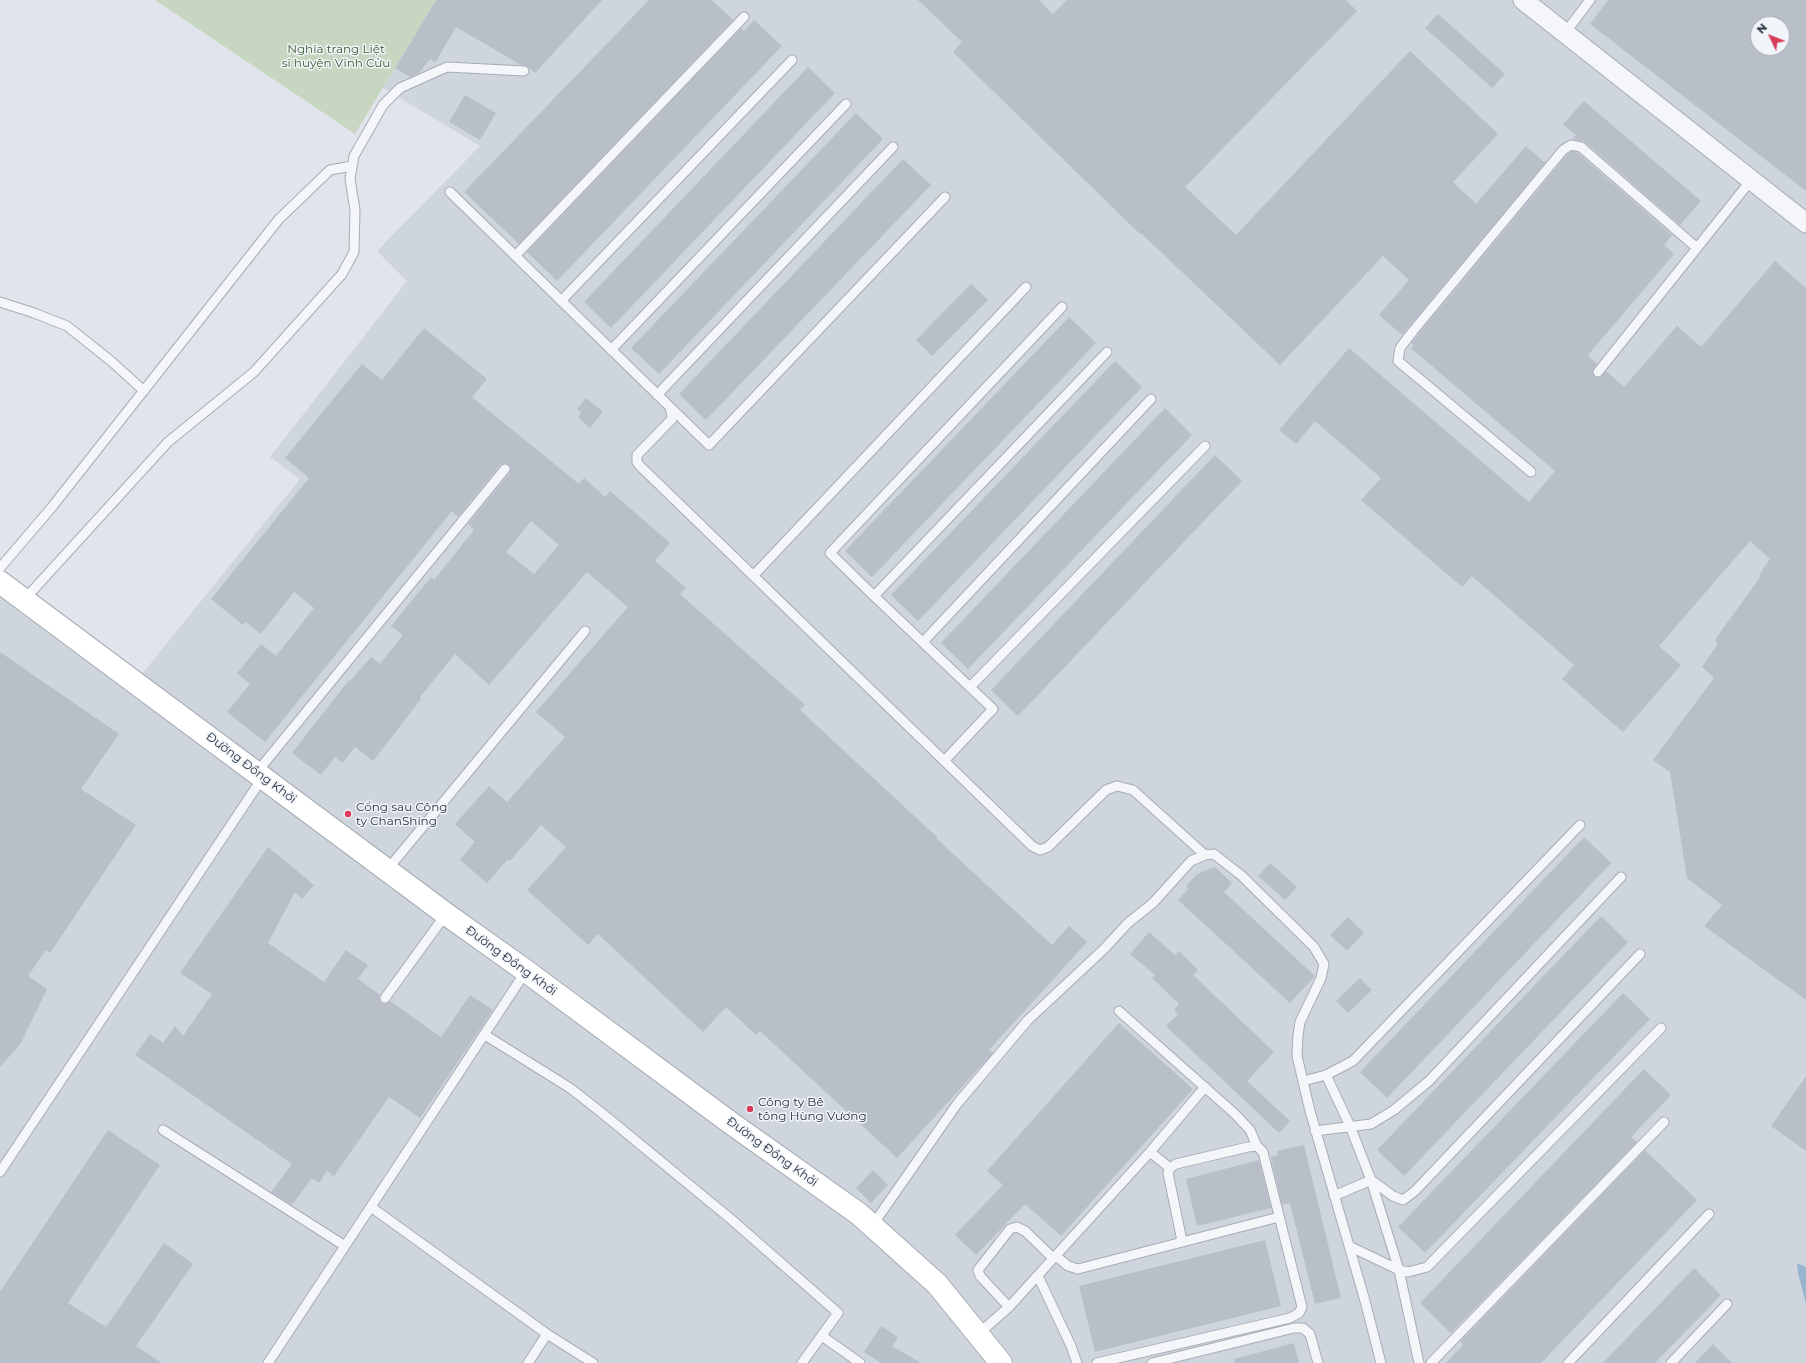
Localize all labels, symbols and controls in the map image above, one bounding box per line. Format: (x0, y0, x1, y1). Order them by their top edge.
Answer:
north arrow (1750, 16, 1790, 56)
text: N (1754, 20, 1770, 37)
park label: Nghĩa trang Liệt sĩ huyện Vĩnh Cửu (282, 42, 390, 70)
street label: Đường Đồng Khởi (203, 729, 299, 807)
place label: Cổng sau Công ty ChanShing (356, 800, 447, 828)
marker: Cổng sau Công ty ChanShing (343, 809, 353, 819)
street label: Đường Đồng Khởi (463, 923, 559, 999)
place label: Công ty Bê tông Hùng Vương (758, 1095, 867, 1123)
marker: Công ty Bê tông Hùng Vương (745, 1104, 755, 1114)
street label: Đường Đồng Khởi (724, 1114, 820, 1190)

